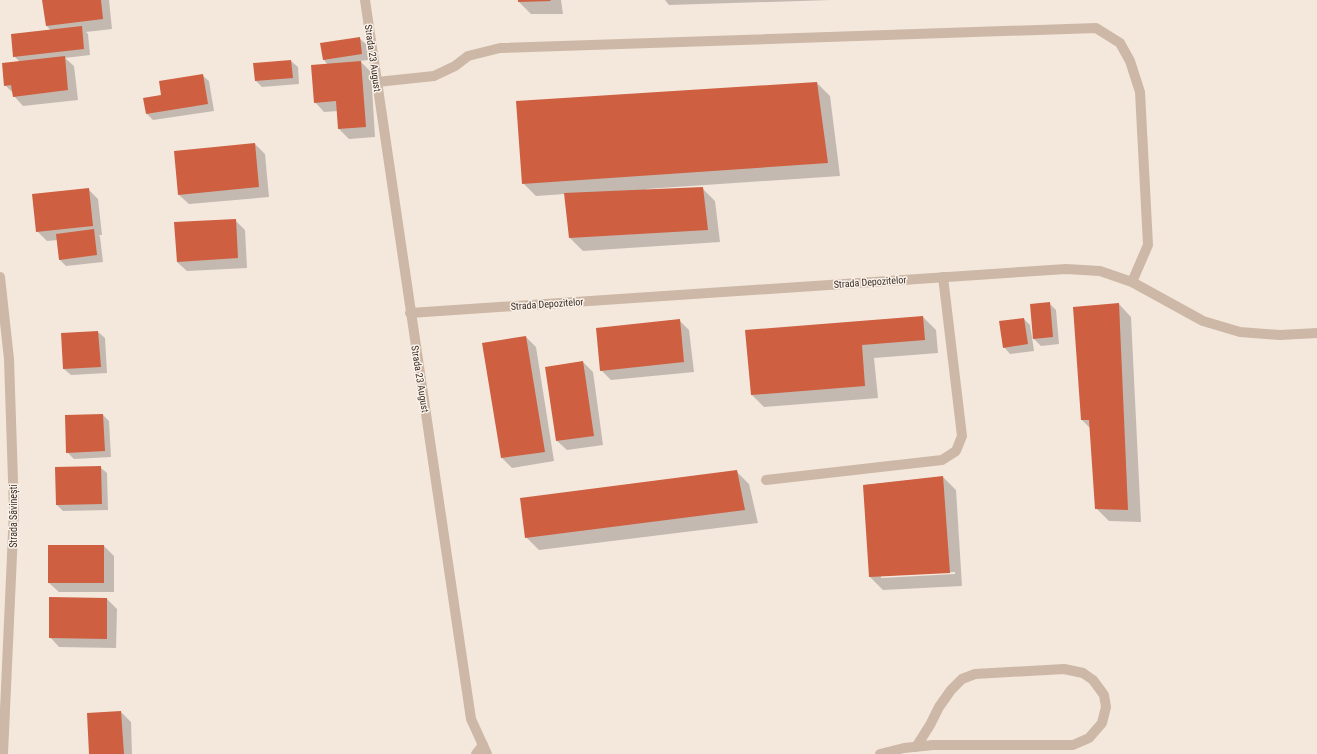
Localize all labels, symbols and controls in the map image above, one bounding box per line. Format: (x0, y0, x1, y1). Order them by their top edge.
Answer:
street label: Strada 23 August (363, 24, 383, 92)
street label: Strada Depozitelor (833, 274, 907, 290)
street label: Strada Depozitelor (510, 296, 584, 312)
street label: Strada 23 August (409, 345, 431, 413)
street label: Strada Săvinești (8, 484, 20, 548)

